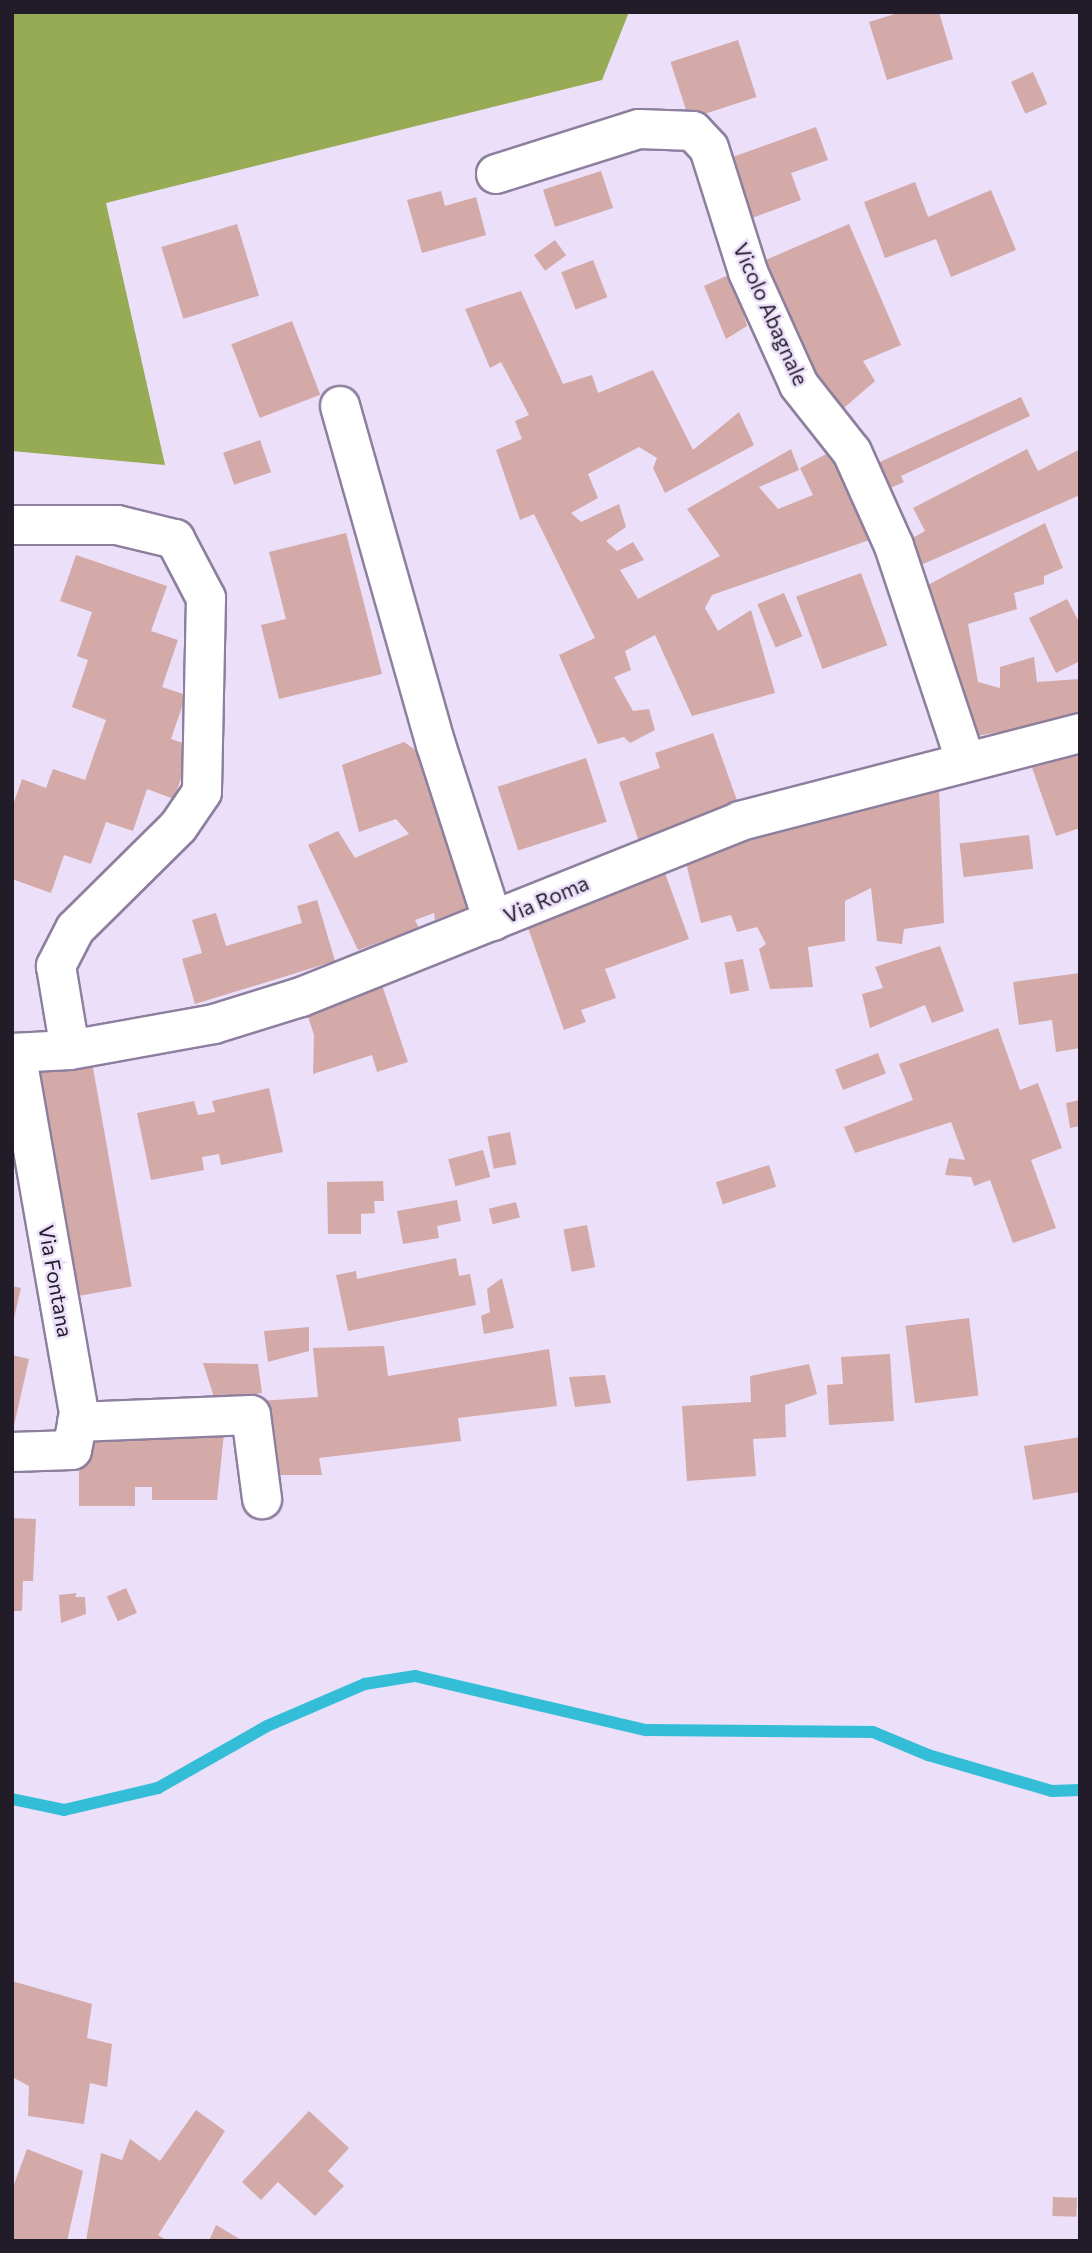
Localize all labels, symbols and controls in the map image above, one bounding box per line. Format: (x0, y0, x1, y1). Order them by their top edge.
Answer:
street label: Vicolo Abagnale (728, 239, 814, 389)
street label: Via Roma (500, 870, 592, 928)
street label: Via Fontana (34, 1223, 78, 1339)

